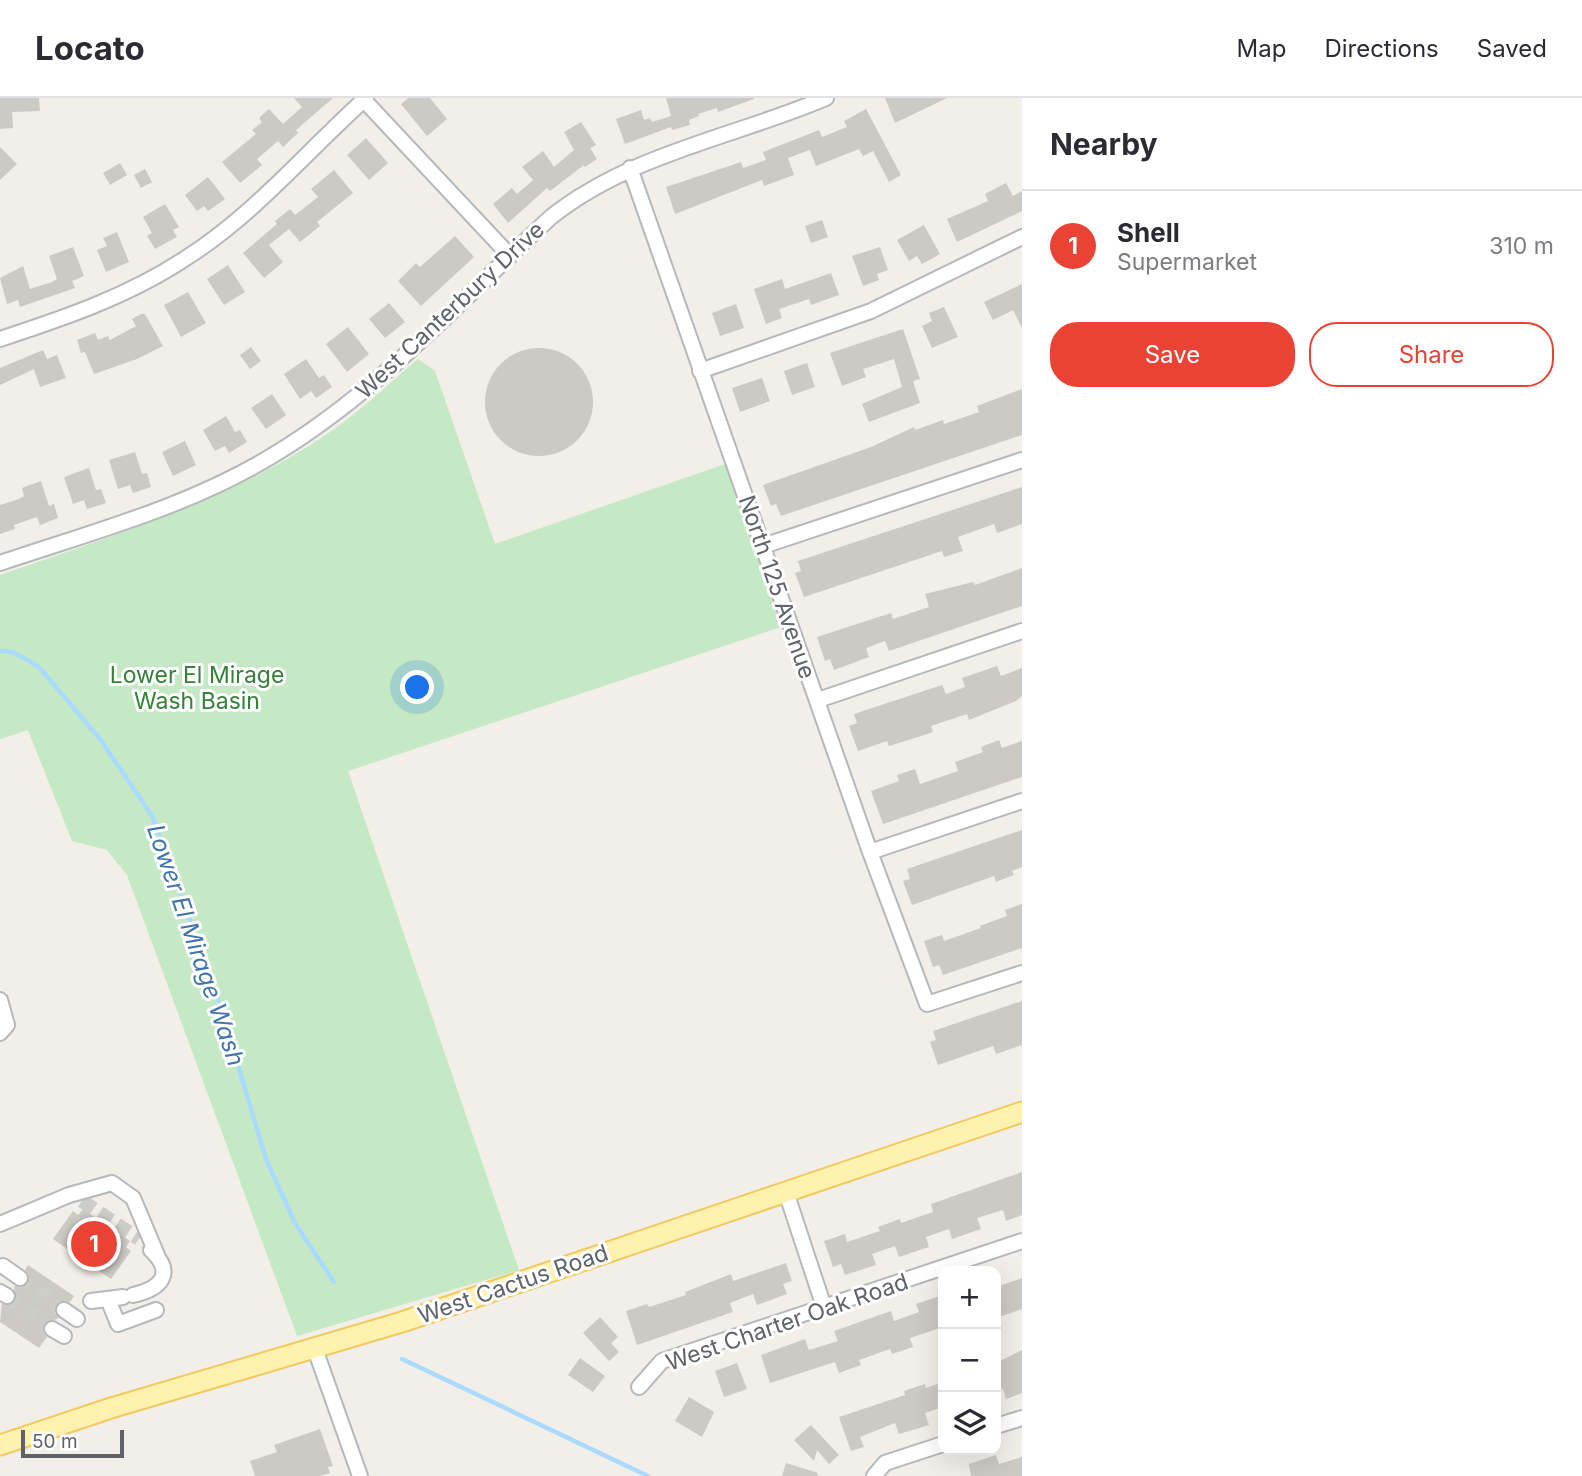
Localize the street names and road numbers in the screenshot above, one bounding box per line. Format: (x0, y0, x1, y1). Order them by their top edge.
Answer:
street label: West Canterbury Drive (350, 215, 550, 405)
street label: North 125 Avenue (732, 492, 822, 682)
street label: West Cactus Road (414, 1238, 612, 1330)
street label: West Charter Oak Road (662, 1267, 912, 1377)

